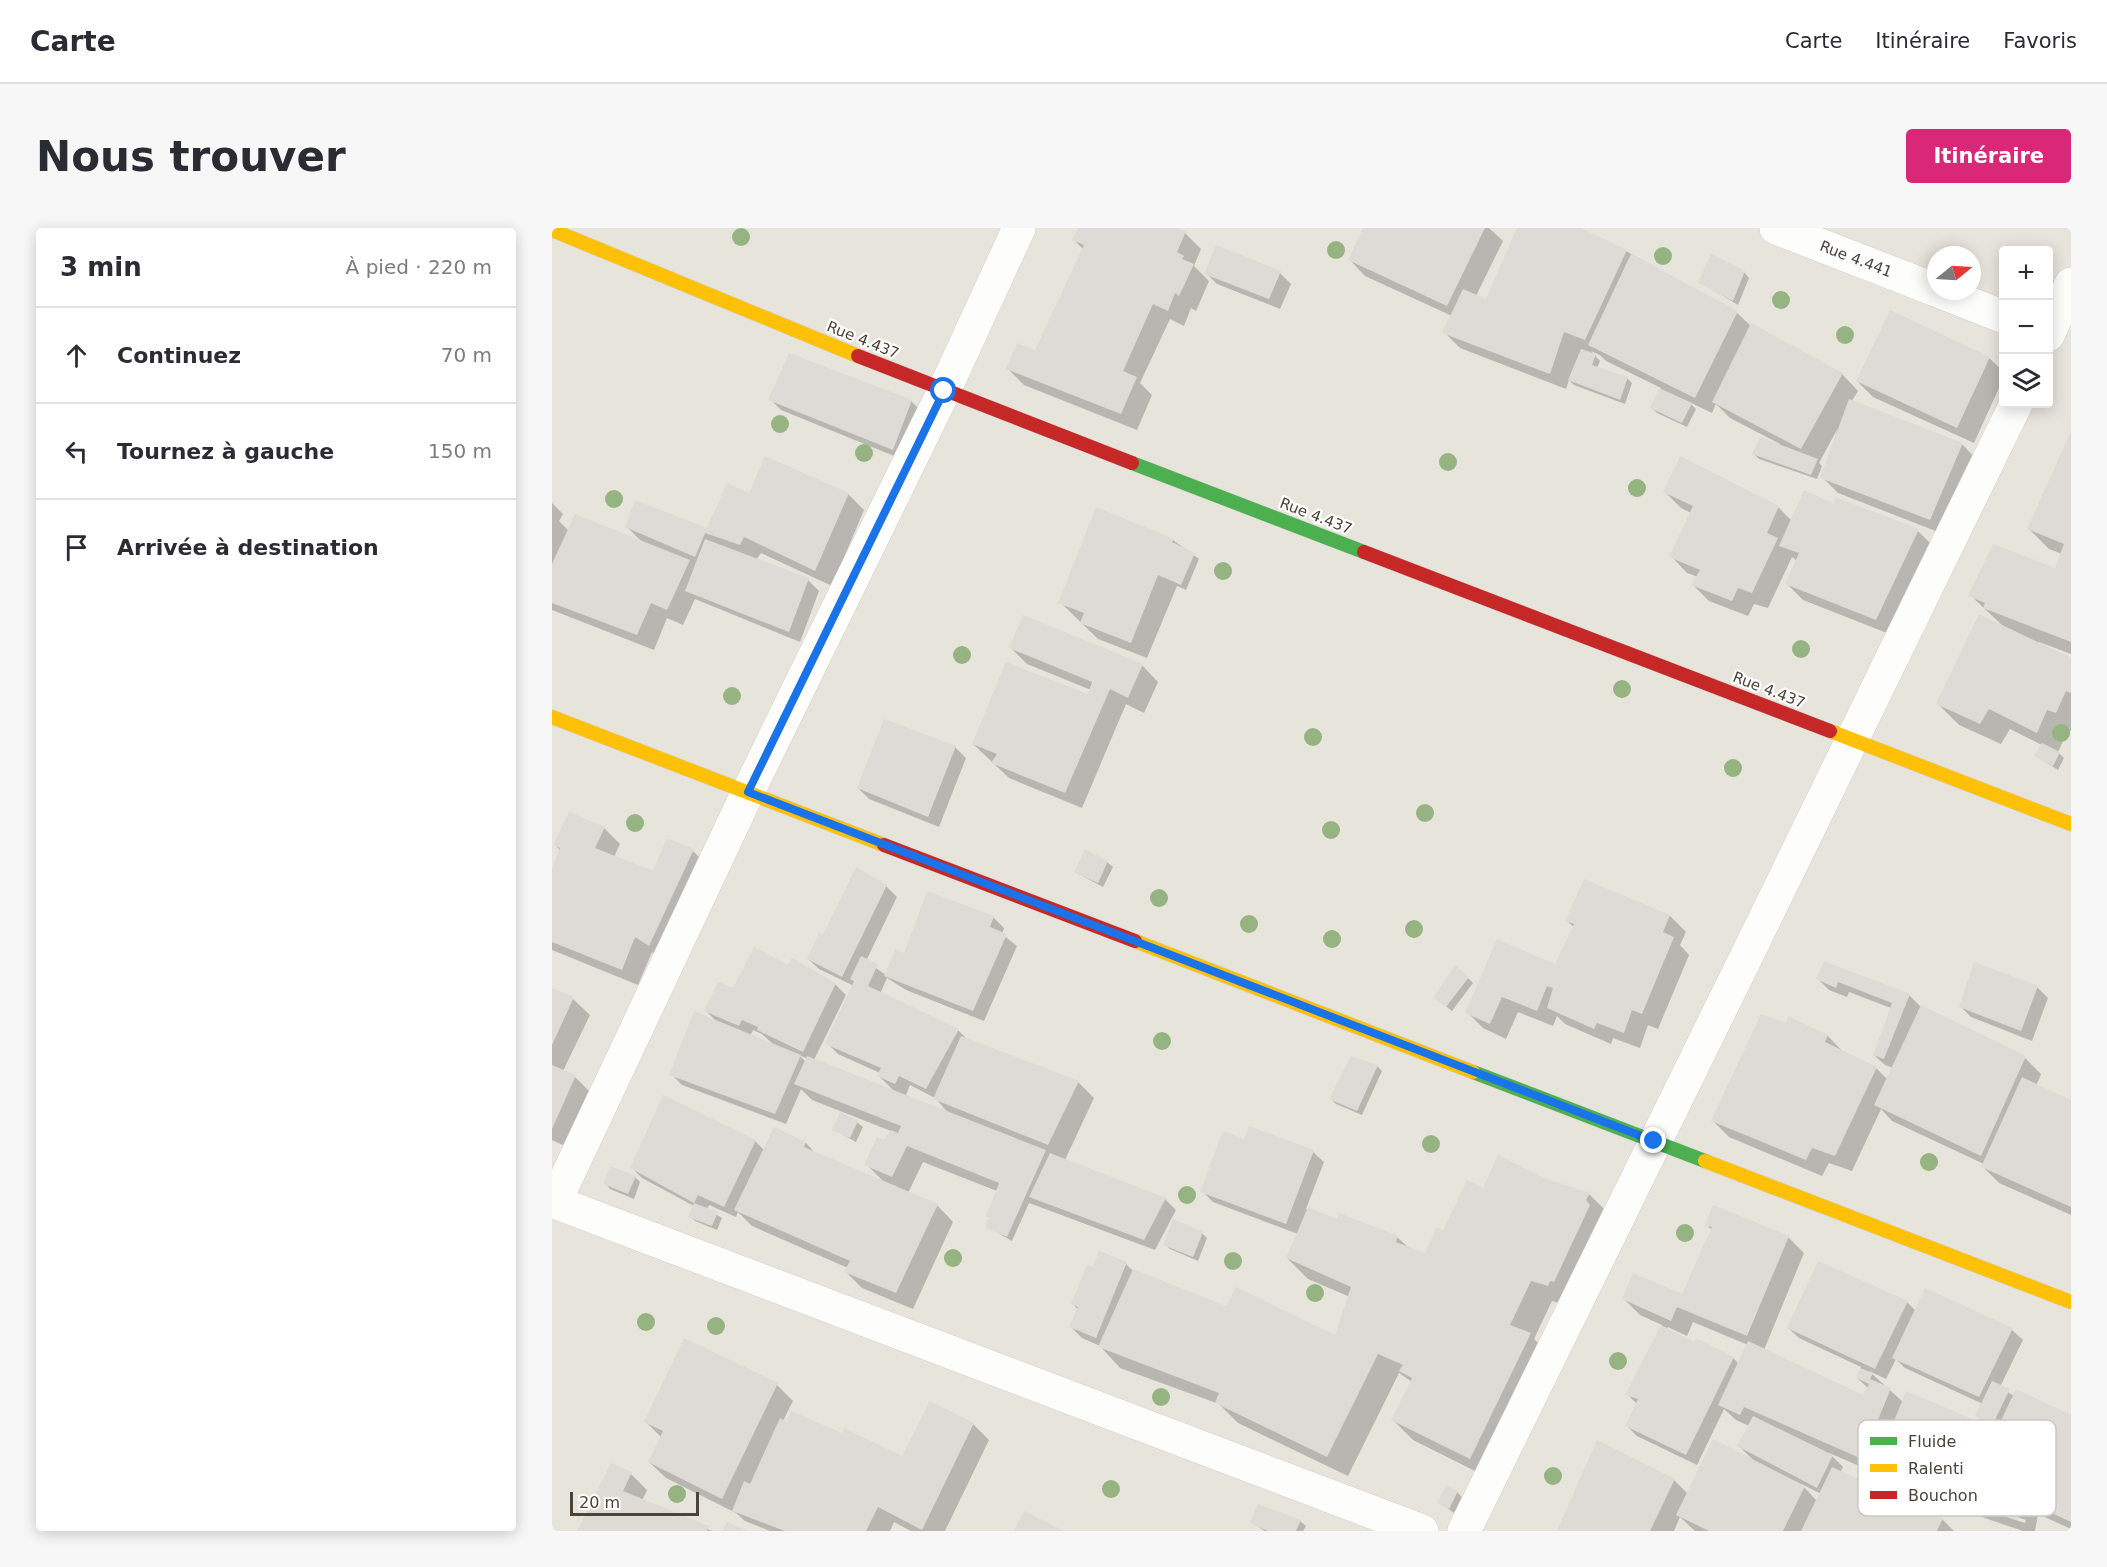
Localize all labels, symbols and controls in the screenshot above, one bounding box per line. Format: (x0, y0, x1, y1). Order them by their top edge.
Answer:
text: Carte (30, 25, 116, 58)
text: Carte (1785, 29, 1842, 53)
text: Itinéraire (1875, 29, 1970, 53)
text: Favoris (2003, 29, 2077, 53)
button: Itinéraire (1906, 129, 2071, 183)
text: Nous trouver (36, 132, 346, 181)
street label: Rue 4.441 (1817, 237, 1895, 281)
north arrow (1927, 246, 1981, 300)
map controls (1999, 246, 2053, 408)
button: + (1999, 246, 2053, 300)
text: 3 min (60, 252, 142, 282)
text: À pied · 220 m (346, 255, 492, 279)
button: − (1999, 300, 2053, 354)
street label: Rue 4.437 (824, 317, 902, 363)
icon: ahead (60, 339, 93, 372)
text: Continuez (117, 343, 241, 368)
text: 70 m (441, 343, 492, 367)
button: layers (1999, 354, 2053, 408)
route start (930, 377, 956, 403)
icon: left (60, 435, 93, 468)
text: Tournez à gauche (117, 439, 334, 464)
text: 150 m (428, 439, 492, 463)
street label: Rue 4.437 (1277, 494, 1355, 538)
icon: arrive (60, 531, 93, 564)
text: Arrivée à destination (117, 535, 379, 560)
street label: Rue 4.437 (1730, 668, 1808, 712)
route end (1640, 1127, 1666, 1153)
legend (1858, 1420, 2056, 1516)
text: Fluide (1908, 1432, 1956, 1451)
text: Ralenti (1908, 1459, 1964, 1478)
text: Bouchon (1908, 1486, 1978, 1505)
scale bar (570, 1489, 699, 1516)
text: 20 m (579, 1493, 620, 1512)

